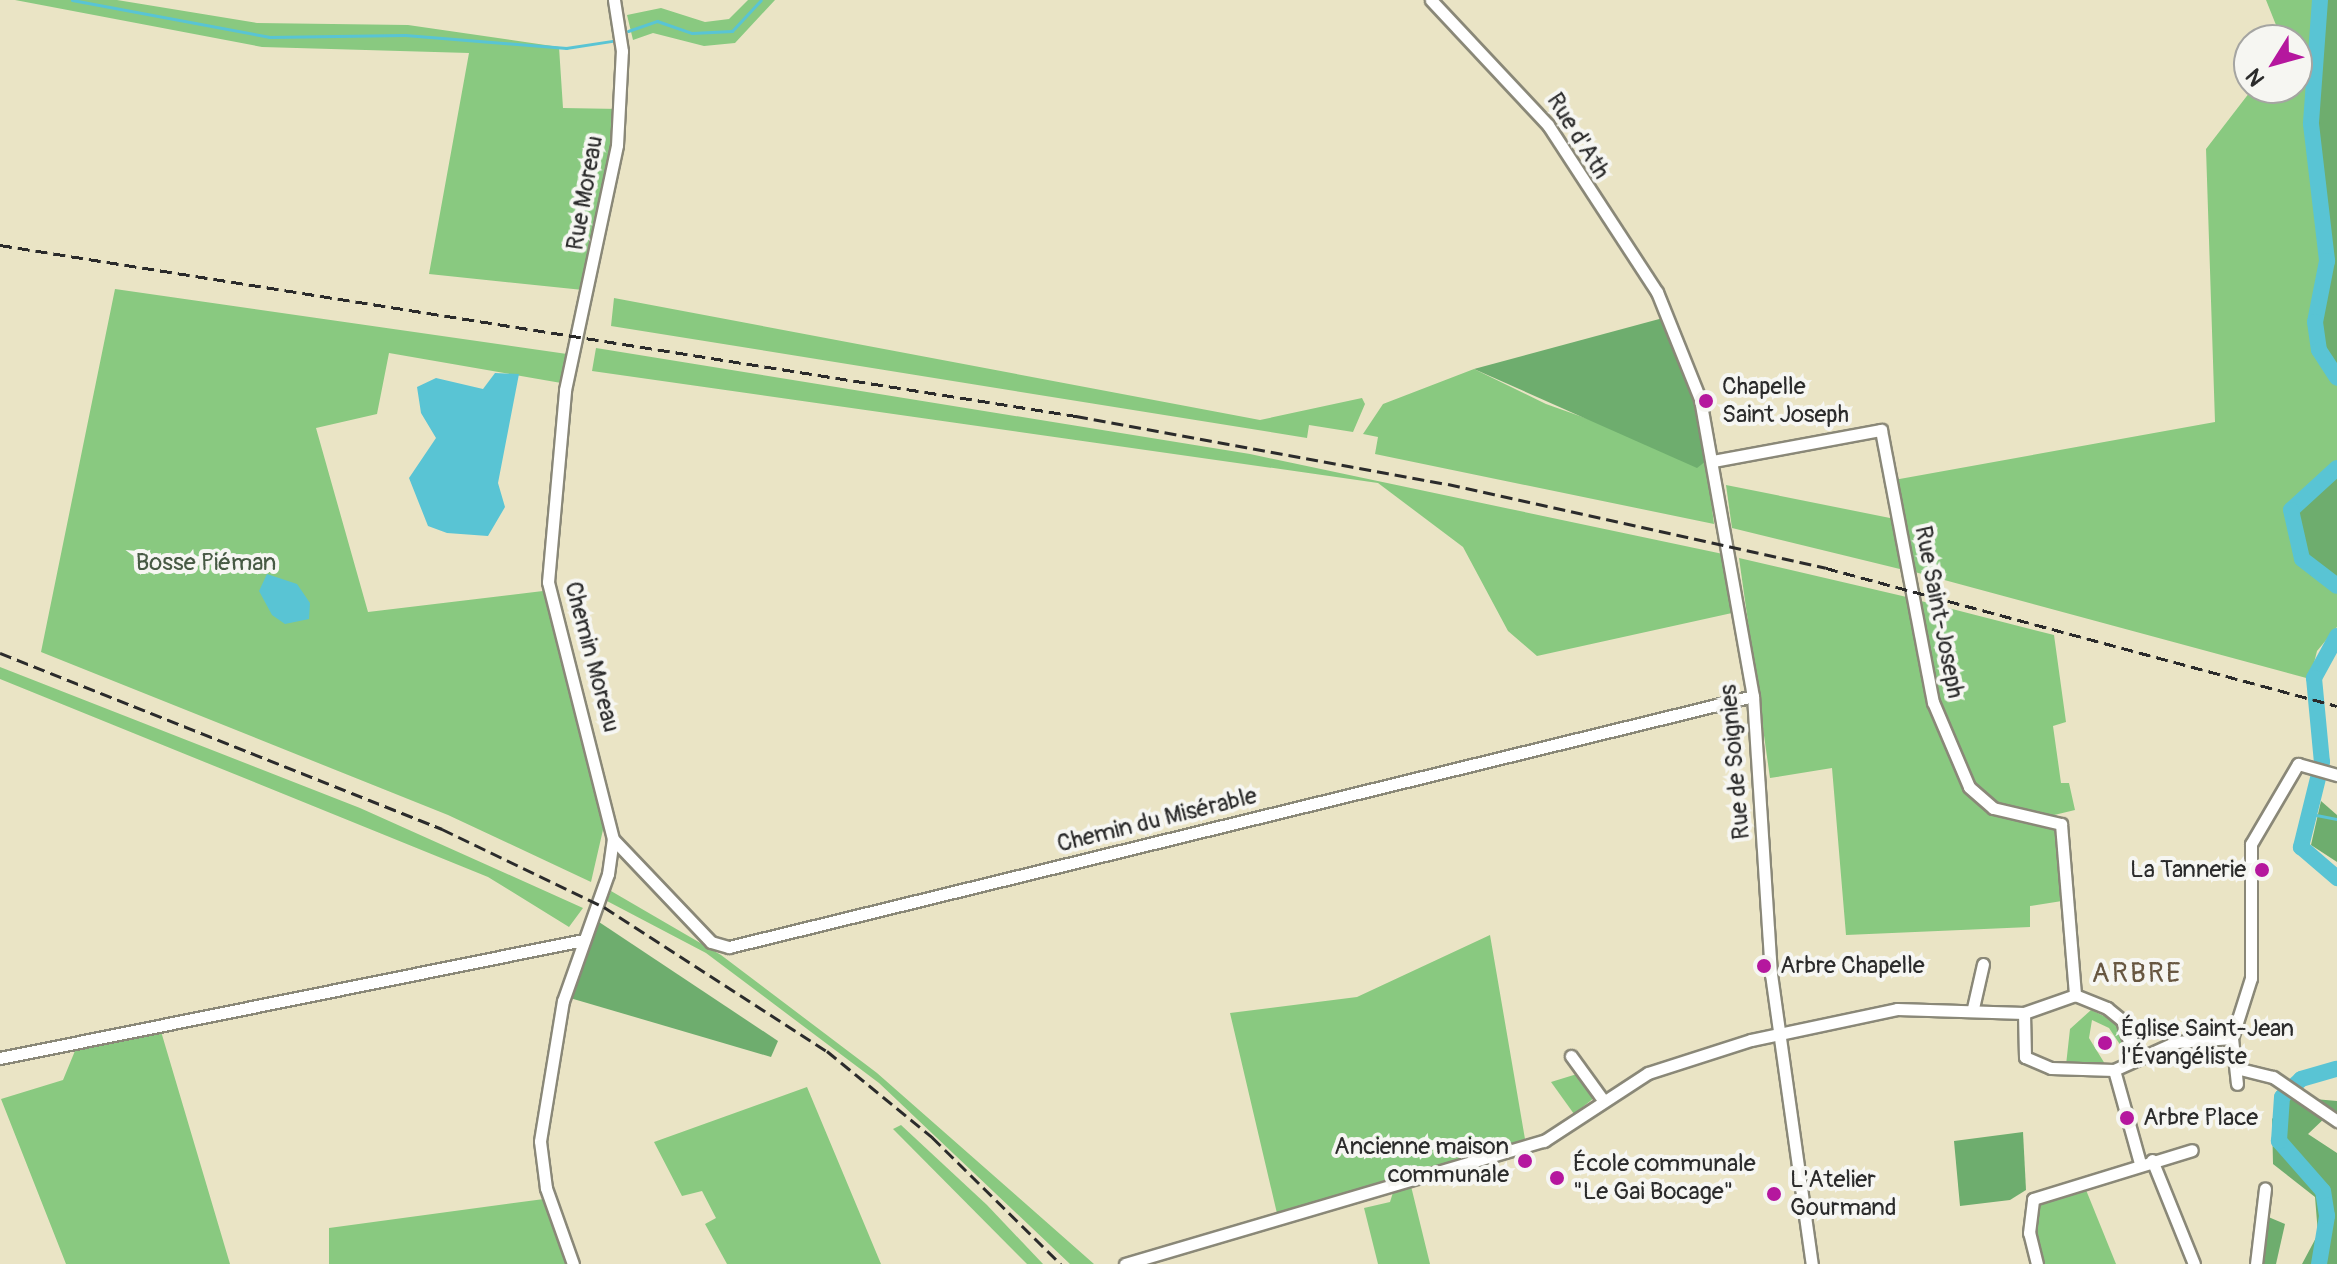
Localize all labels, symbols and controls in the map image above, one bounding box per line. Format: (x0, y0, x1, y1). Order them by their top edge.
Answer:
north arrow (2233, 24, 2313, 104)
text: N (2240, 63, 2271, 92)
street label: Rue d'Ath (1540, 88, 1616, 184)
street label: Rue Moreau (561, 133, 609, 253)
place label: Chapelle Saint Joseph (1722, 373, 1849, 429)
marker: Chapelle Saint Joseph (1697, 392, 1715, 410)
street label: Rue Saint-Joseph (1908, 523, 1970, 701)
park label: Bosse Piéman (136, 549, 276, 577)
street label: Chemin Moreau (558, 579, 626, 735)
street label: Rue de Soignies (1714, 683, 1756, 841)
street label: Chemin du Misérable (1054, 781, 1260, 859)
place label: La Tannerie (2130, 856, 2246, 884)
marker: La Tannerie (2253, 861, 2271, 879)
place label: Arbre Chapelle (1780, 952, 1925, 980)
marker: Arbre Chapelle (1755, 957, 1773, 975)
district label: ARBRE (2091, 957, 2183, 991)
place label: Église Saint-Jean l'Évangéliste (2121, 1015, 2294, 1071)
marker: Église Saint-Jean l'Évangéliste (2096, 1034, 2114, 1052)
place label: Arbre Place (2143, 1104, 2258, 1132)
marker: Arbre Place (2118, 1109, 2136, 1127)
place label: Ancienne maison communale (1334, 1133, 1509, 1189)
place label: École communale "Le Gai Bocage" (1573, 1150, 1756, 1206)
marker: Ancienne maison communale (1516, 1152, 1534, 1170)
place label: L'Atelier Gourmand (1790, 1166, 1897, 1222)
marker: École communale "Le Gai Bocage" (1548, 1169, 1566, 1187)
marker: L'Atelier Gourmand (1765, 1185, 1783, 1203)

